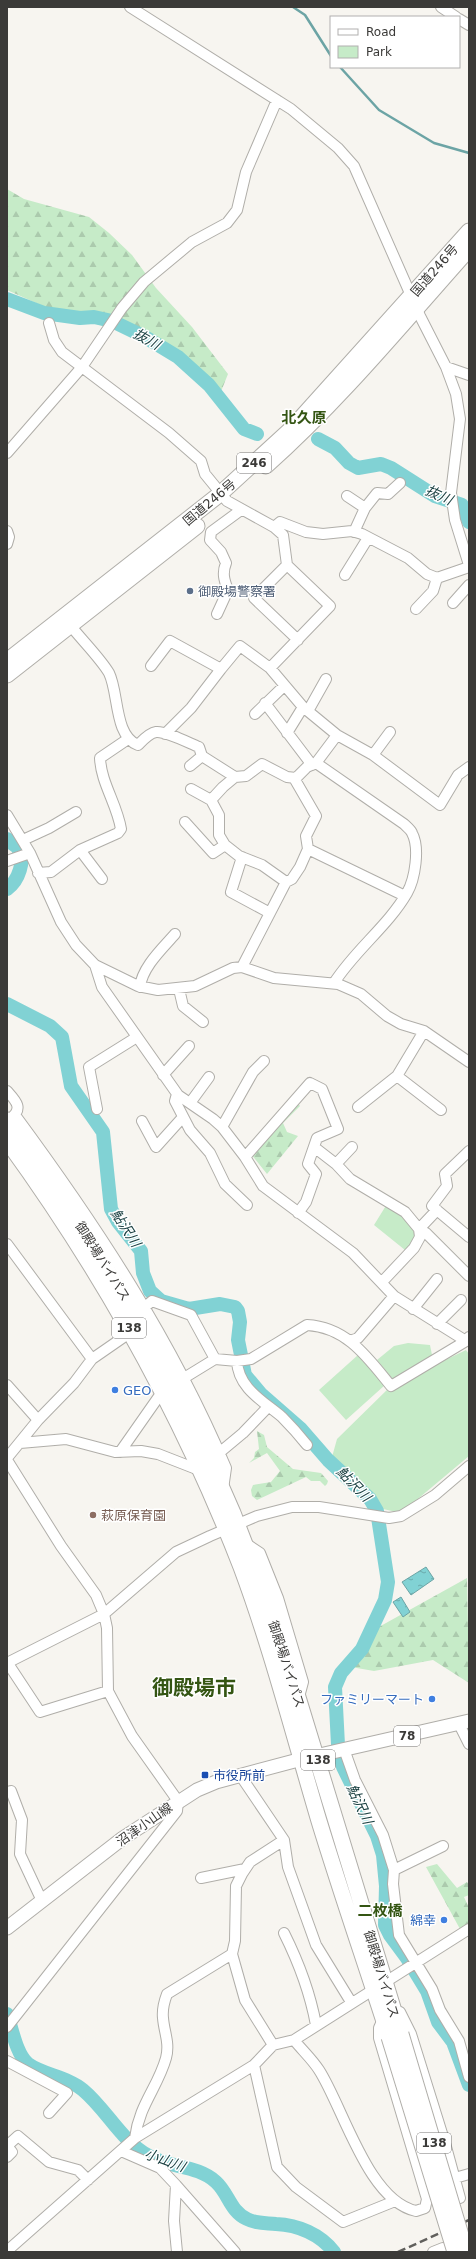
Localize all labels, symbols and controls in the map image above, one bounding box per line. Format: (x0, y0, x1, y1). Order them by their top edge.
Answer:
legend (330, 16, 460, 68)
text: Road (366, 25, 396, 39)
text: Park (366, 45, 392, 59)
street label: 国道246号 (408, 241, 461, 299)
water label: 抜川 (131, 325, 165, 354)
district label: 北久原 (281, 409, 327, 427)
road number: 246 (237, 453, 271, 473)
street label: 国道246号 (180, 476, 239, 529)
water label: 抜川 (423, 482, 457, 509)
place label: 御殿場警察署 (198, 584, 276, 599)
marker: 御殿場警察署 (185, 586, 195, 596)
water label: 鮎沢川 (108, 1206, 145, 1252)
street label: 御殿場バイパス (72, 1219, 133, 1304)
road number: 138 (112, 1318, 146, 1338)
place label: GEO (123, 1383, 152, 1398)
marker: GEO (110, 1385, 120, 1395)
water label: 鮎沢川 (334, 1463, 376, 1506)
place label: 萩原保育園 (101, 1508, 166, 1523)
marker: 萩原保育園 (88, 1510, 98, 1520)
street label: 御殿場バイパス (265, 1619, 308, 1710)
district label: 御殿場市 (152, 1676, 236, 1700)
place label: ファミリーマート (320, 1692, 424, 1707)
marker: ファミリーマート (427, 1694, 437, 1704)
road number: 78 (394, 1726, 420, 1746)
road number: 138 (301, 1750, 335, 1770)
place label: 市役所前 (213, 1768, 265, 1783)
marker: 市役所前 (200, 1770, 210, 1780)
water label: 鮎沢川 (344, 1782, 377, 1828)
street label: 沼津小山線 (113, 1800, 175, 1849)
district label: 二枚橋 (357, 1902, 403, 1920)
place label: 綿幸 (410, 1913, 436, 1928)
marker: 綿幸 (439, 1915, 449, 1925)
street label: 御殿場バイパス (361, 1929, 402, 2020)
road number: 138 (417, 2133, 451, 2153)
water label: 小山川 (143, 2145, 189, 2175)

